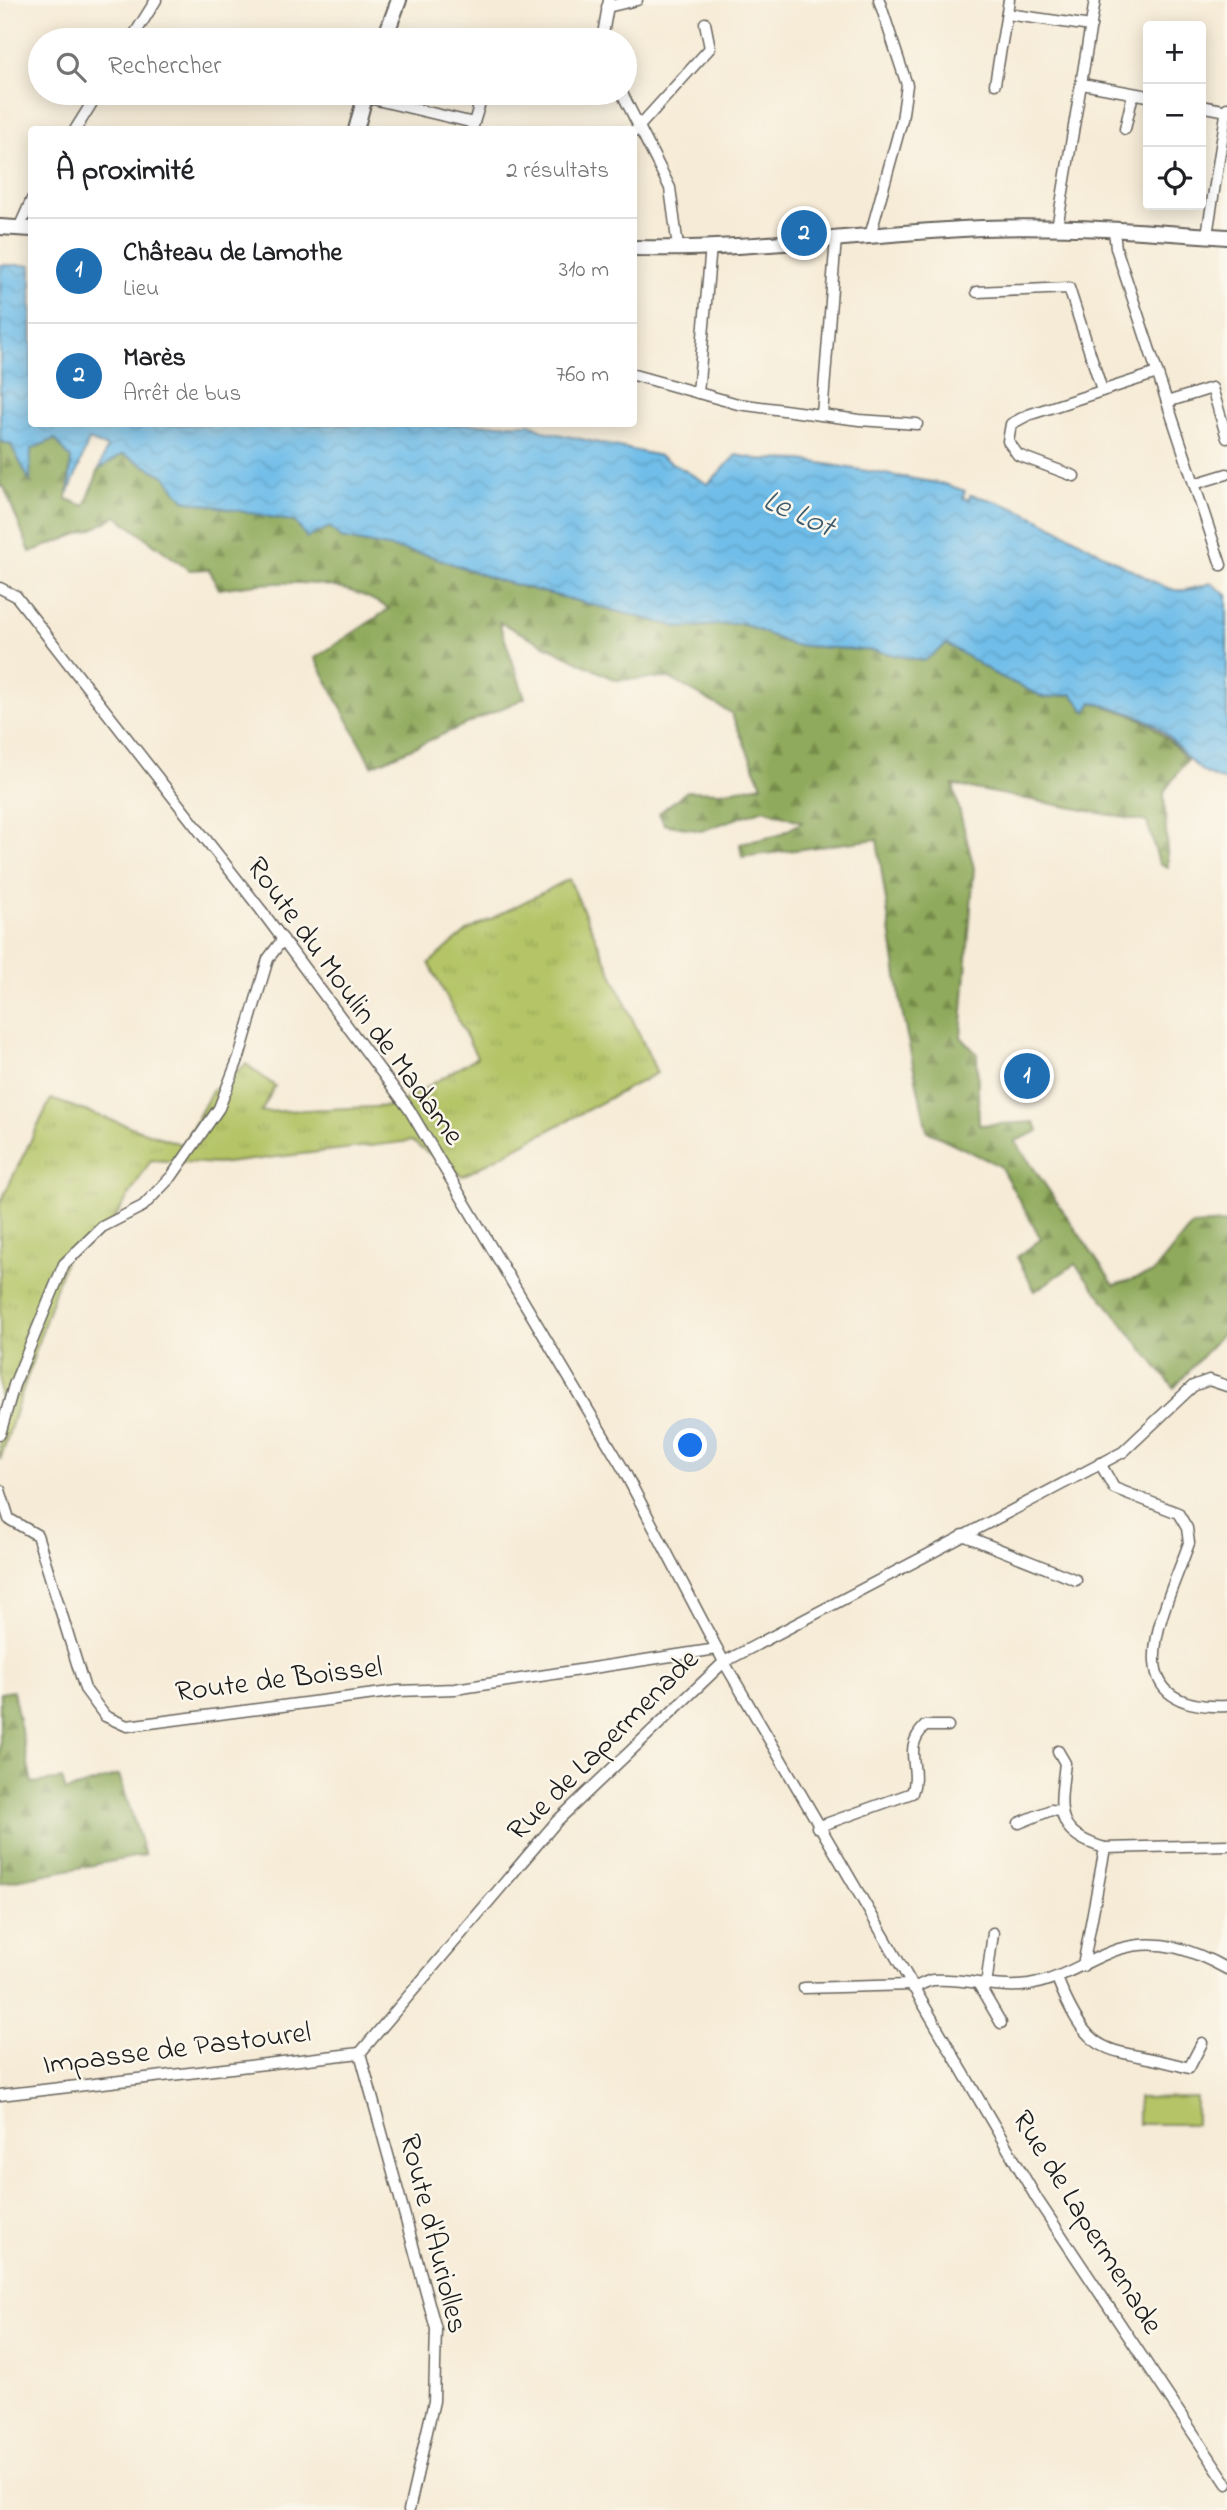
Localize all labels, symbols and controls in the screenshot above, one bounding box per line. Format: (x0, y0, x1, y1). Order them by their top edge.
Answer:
map controls (1143, 21, 1206, 210)
button: + (1143, 21, 1206, 84)
search box (28, 28, 637, 105)
icon: search (52, 48, 90, 86)
text: Rechercher (108, 48, 221, 86)
button: − (1143, 84, 1206, 147)
button: locate (1143, 147, 1206, 210)
text: À proximité (56, 150, 194, 194)
text: 2 résultats (506, 155, 609, 188)
pin: 2 (781, 207, 827, 259)
text: Château de Lamothe (123, 235, 342, 273)
text: 1 (75, 254, 83, 287)
text: 310 m (559, 254, 609, 287)
text: Lieu (123, 273, 159, 306)
text: Marès (123, 340, 186, 378)
text: 2 (73, 359, 85, 392)
text: 760 m (556, 359, 609, 392)
text: Arrêt de bus (123, 378, 241, 411)
water label: Le Lot (755, 479, 844, 553)
street label: Route du Moulin de Madame (234, 849, 474, 1156)
pin: 1 (1004, 1050, 1050, 1102)
your location (673, 1428, 707, 1462)
street label: Rue de Lapermenade (498, 1639, 711, 1852)
street label: Route de Boissel (173, 1646, 385, 1716)
street label: Impasse de Pastourel (40, 2012, 314, 2088)
street label: Rue de Lapermenade (999, 2102, 1173, 2344)
street label: Route d'Auriolles (386, 2130, 478, 2338)

